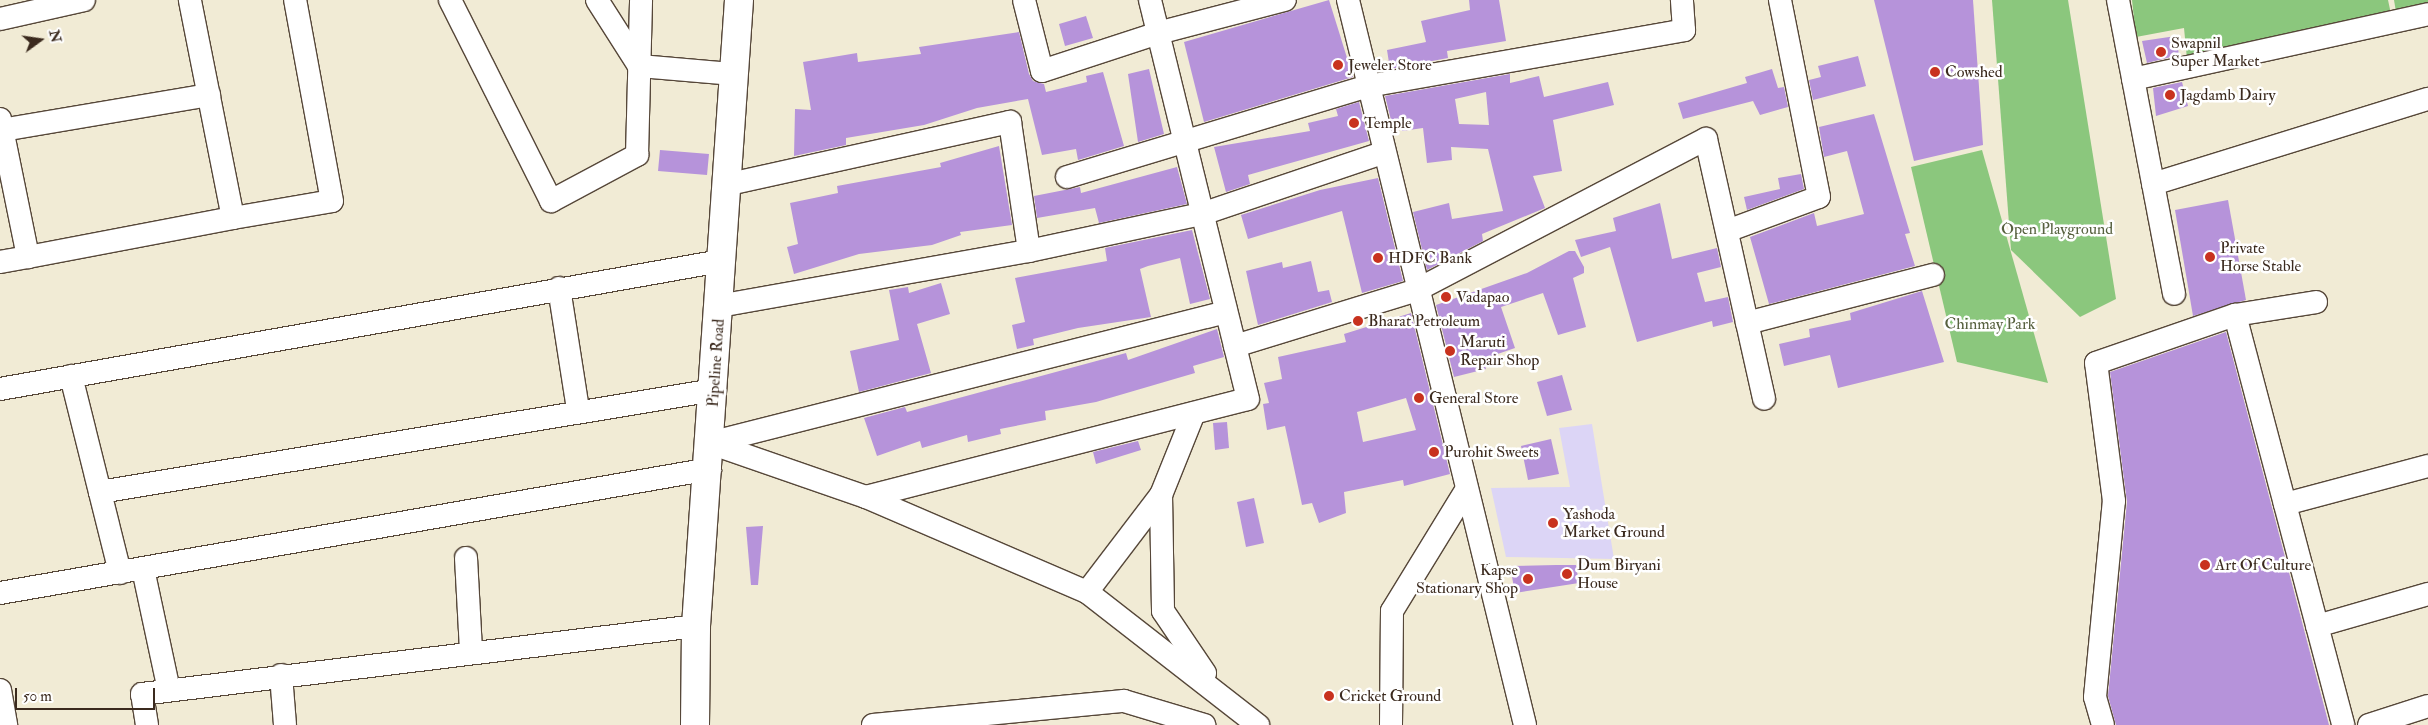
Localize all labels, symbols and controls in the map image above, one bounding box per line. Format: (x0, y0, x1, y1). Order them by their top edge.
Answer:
north arrow (15, 15, 65, 65)
text: N (45, 28, 65, 44)
place label: Swapnil Super Market (2171, 33, 2259, 71)
marker: Swapnil Super Market (2155, 46, 2167, 58)
place label: Jeweler Store (1348, 55, 1432, 75)
marker: Jeweler Store (1332, 59, 1344, 71)
place label: Cowshed (1945, 62, 2003, 82)
marker: Cowshed (1929, 66, 1941, 78)
place label: Jagdamb Dairy (2180, 85, 2275, 105)
marker: Jagdamb Dairy (2164, 89, 2176, 101)
place label: Temple (1364, 113, 1412, 133)
marker: Temple (1348, 117, 1360, 129)
park label: Open Playground (2001, 219, 2113, 239)
place label: Private Horse Stable (2220, 238, 2301, 276)
place label: HDFC Bank (1388, 248, 1472, 268)
marker: Private Horse Stable (2204, 251, 2216, 263)
marker: HDFC Bank (1372, 252, 1384, 264)
place label: Vadapao (1456, 287, 1509, 307)
marker: Vadapao (1440, 291, 1452, 303)
place label: Bharat Petroleum (1368, 311, 1480, 331)
park label: Chinmay Park (1945, 314, 2035, 334)
marker: Bharat Petroleum (1352, 315, 1364, 327)
street label: Pipeline Road (703, 318, 729, 408)
place label: Maruti Repair Shop (1460, 332, 1539, 370)
marker: Maruti Repair Shop (1444, 345, 1456, 357)
place label: General Store (1429, 388, 1518, 408)
marker: General Store (1413, 392, 1425, 404)
place label: Purohit Sweets (1444, 442, 1539, 462)
marker: Purohit Sweets (1428, 446, 1440, 458)
place label: Yashoda Market Ground (1563, 504, 1665, 542)
marker: Yashoda Market Ground (1547, 517, 1559, 529)
place label: Dum Biryani House (1577, 555, 1661, 593)
place label: Art Of Culture (2215, 555, 2311, 575)
marker: Art Of Culture (2199, 559, 2211, 571)
place label: Kapse Stationary Shop (1416, 560, 1518, 598)
marker: Dum Biryani House (1561, 568, 1573, 580)
marker: Kapse Stationary Shop (1522, 573, 1534, 585)
scale bar (18, 678, 158, 710)
place label: Cricket Ground (1339, 686, 1441, 706)
text: 50 m (23, 687, 52, 706)
marker: Cricket Ground (1323, 690, 1335, 702)

